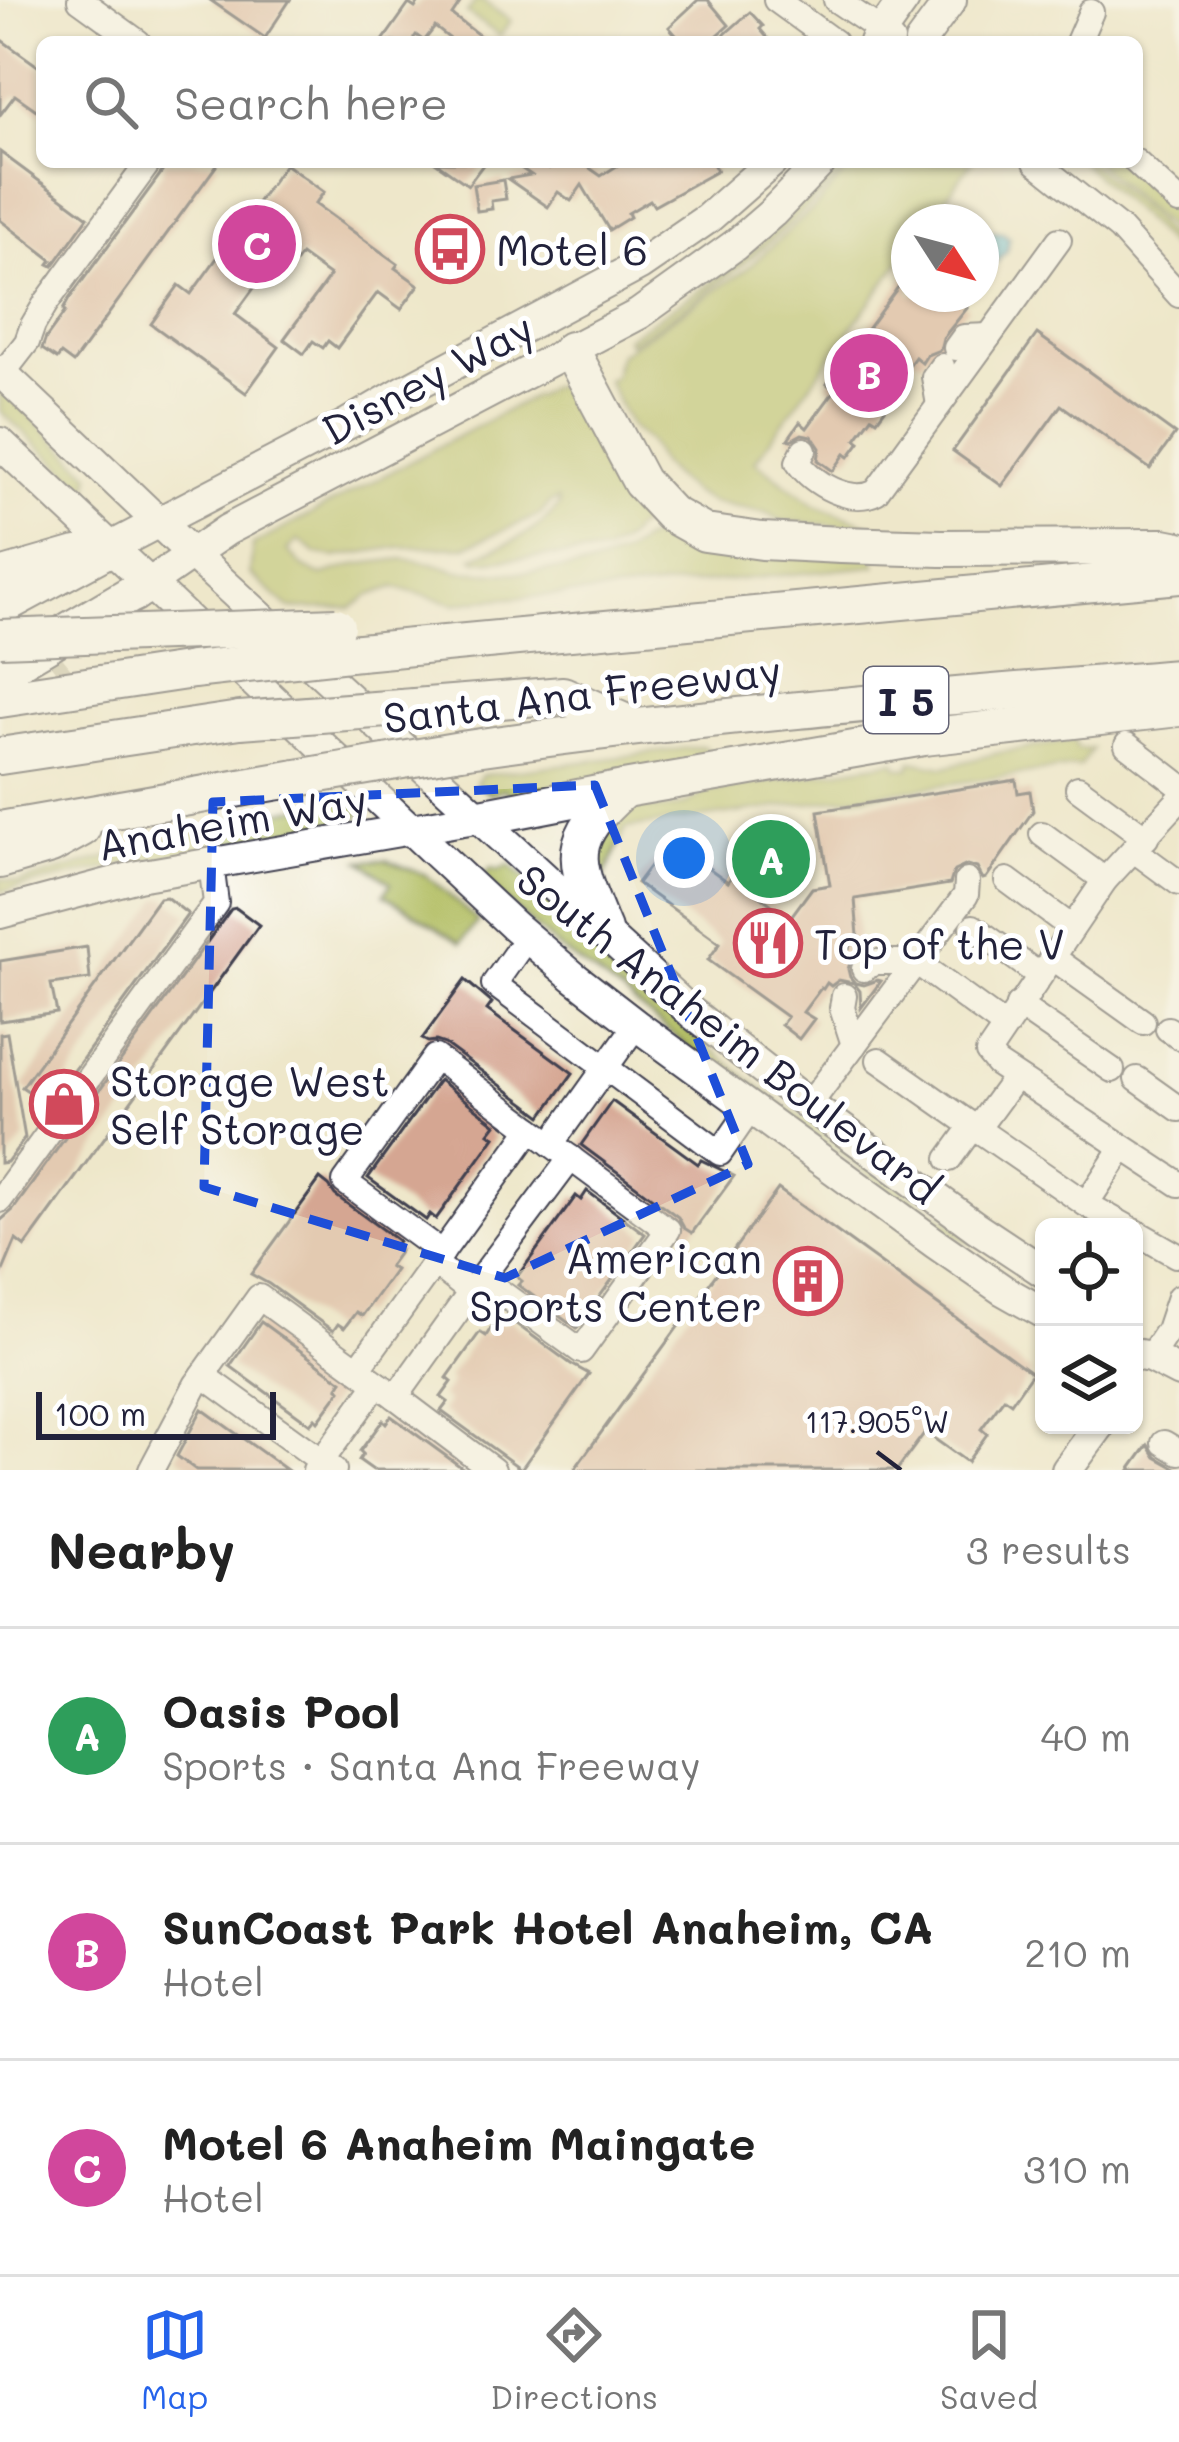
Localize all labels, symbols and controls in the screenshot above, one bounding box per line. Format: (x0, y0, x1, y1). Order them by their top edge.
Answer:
search box (36, 36, 1143, 168)
icon: search (78, 69, 144, 135)
text: Search here (174, 73, 448, 131)
pin: C (218, 199, 296, 289)
north arrow (891, 204, 999, 312)
bus stop icon: Motel 6 (415, 214, 485, 284)
place label: Motel 6 (496, 222, 648, 277)
street label: Disney Way (312, 299, 542, 457)
pin: B (830, 328, 908, 418)
street label: Santa Ana Freeway (380, 641, 784, 745)
road number: I 5 (864, 667, 948, 733)
street label: Anaheim Way (93, 770, 371, 872)
pin: A (732, 814, 810, 904)
your location (654, 828, 714, 888)
street label: South Anaheim Boulevard (508, 853, 950, 1213)
restaurant icon: Top of the V (733, 908, 803, 978)
place label: Top of the V (814, 916, 1065, 971)
place label: Storage West Self Storage (110, 1053, 390, 1156)
shop icon: Storage West Self Storage (29, 1069, 99, 1139)
map controls (1035, 1218, 1143, 1434)
button: locate (1035, 1218, 1143, 1326)
place label: American Sports Center (469, 1230, 762, 1333)
building icon: American Sports Center (773, 1246, 843, 1316)
button: layers (1035, 1326, 1143, 1434)
scale bar (36, 1386, 276, 1439)
text: 100 m (54, 1391, 146, 1434)
text: 117.905°W (805, 1401, 949, 1441)
text: Nearby (48, 1515, 235, 1582)
text: 3 results (966, 1523, 1131, 1574)
text: Oasis Pool (162, 1681, 400, 1739)
text: A (73, 1710, 101, 1761)
text: 40 m (1040, 1710, 1131, 1761)
text: Sports · Santa Ana Freeway (162, 1739, 701, 1790)
text: SunCoast Park Hotel Anaheim, CA (162, 1897, 933, 1955)
text: B (74, 1926, 100, 1977)
text: 210 m (1024, 1926, 1131, 1977)
text: Hotel (162, 1955, 264, 2006)
text: Motel 6 Anaheim Maingate (162, 2113, 756, 2171)
text: C (73, 2142, 101, 2193)
text: 310 m (1023, 2142, 1131, 2193)
text: Hotel (162, 2171, 264, 2222)
tab: Map (141, 2302, 208, 2417)
tab: Directions (490, 2302, 658, 2417)
tab: Saved (940, 2302, 1038, 2417)

